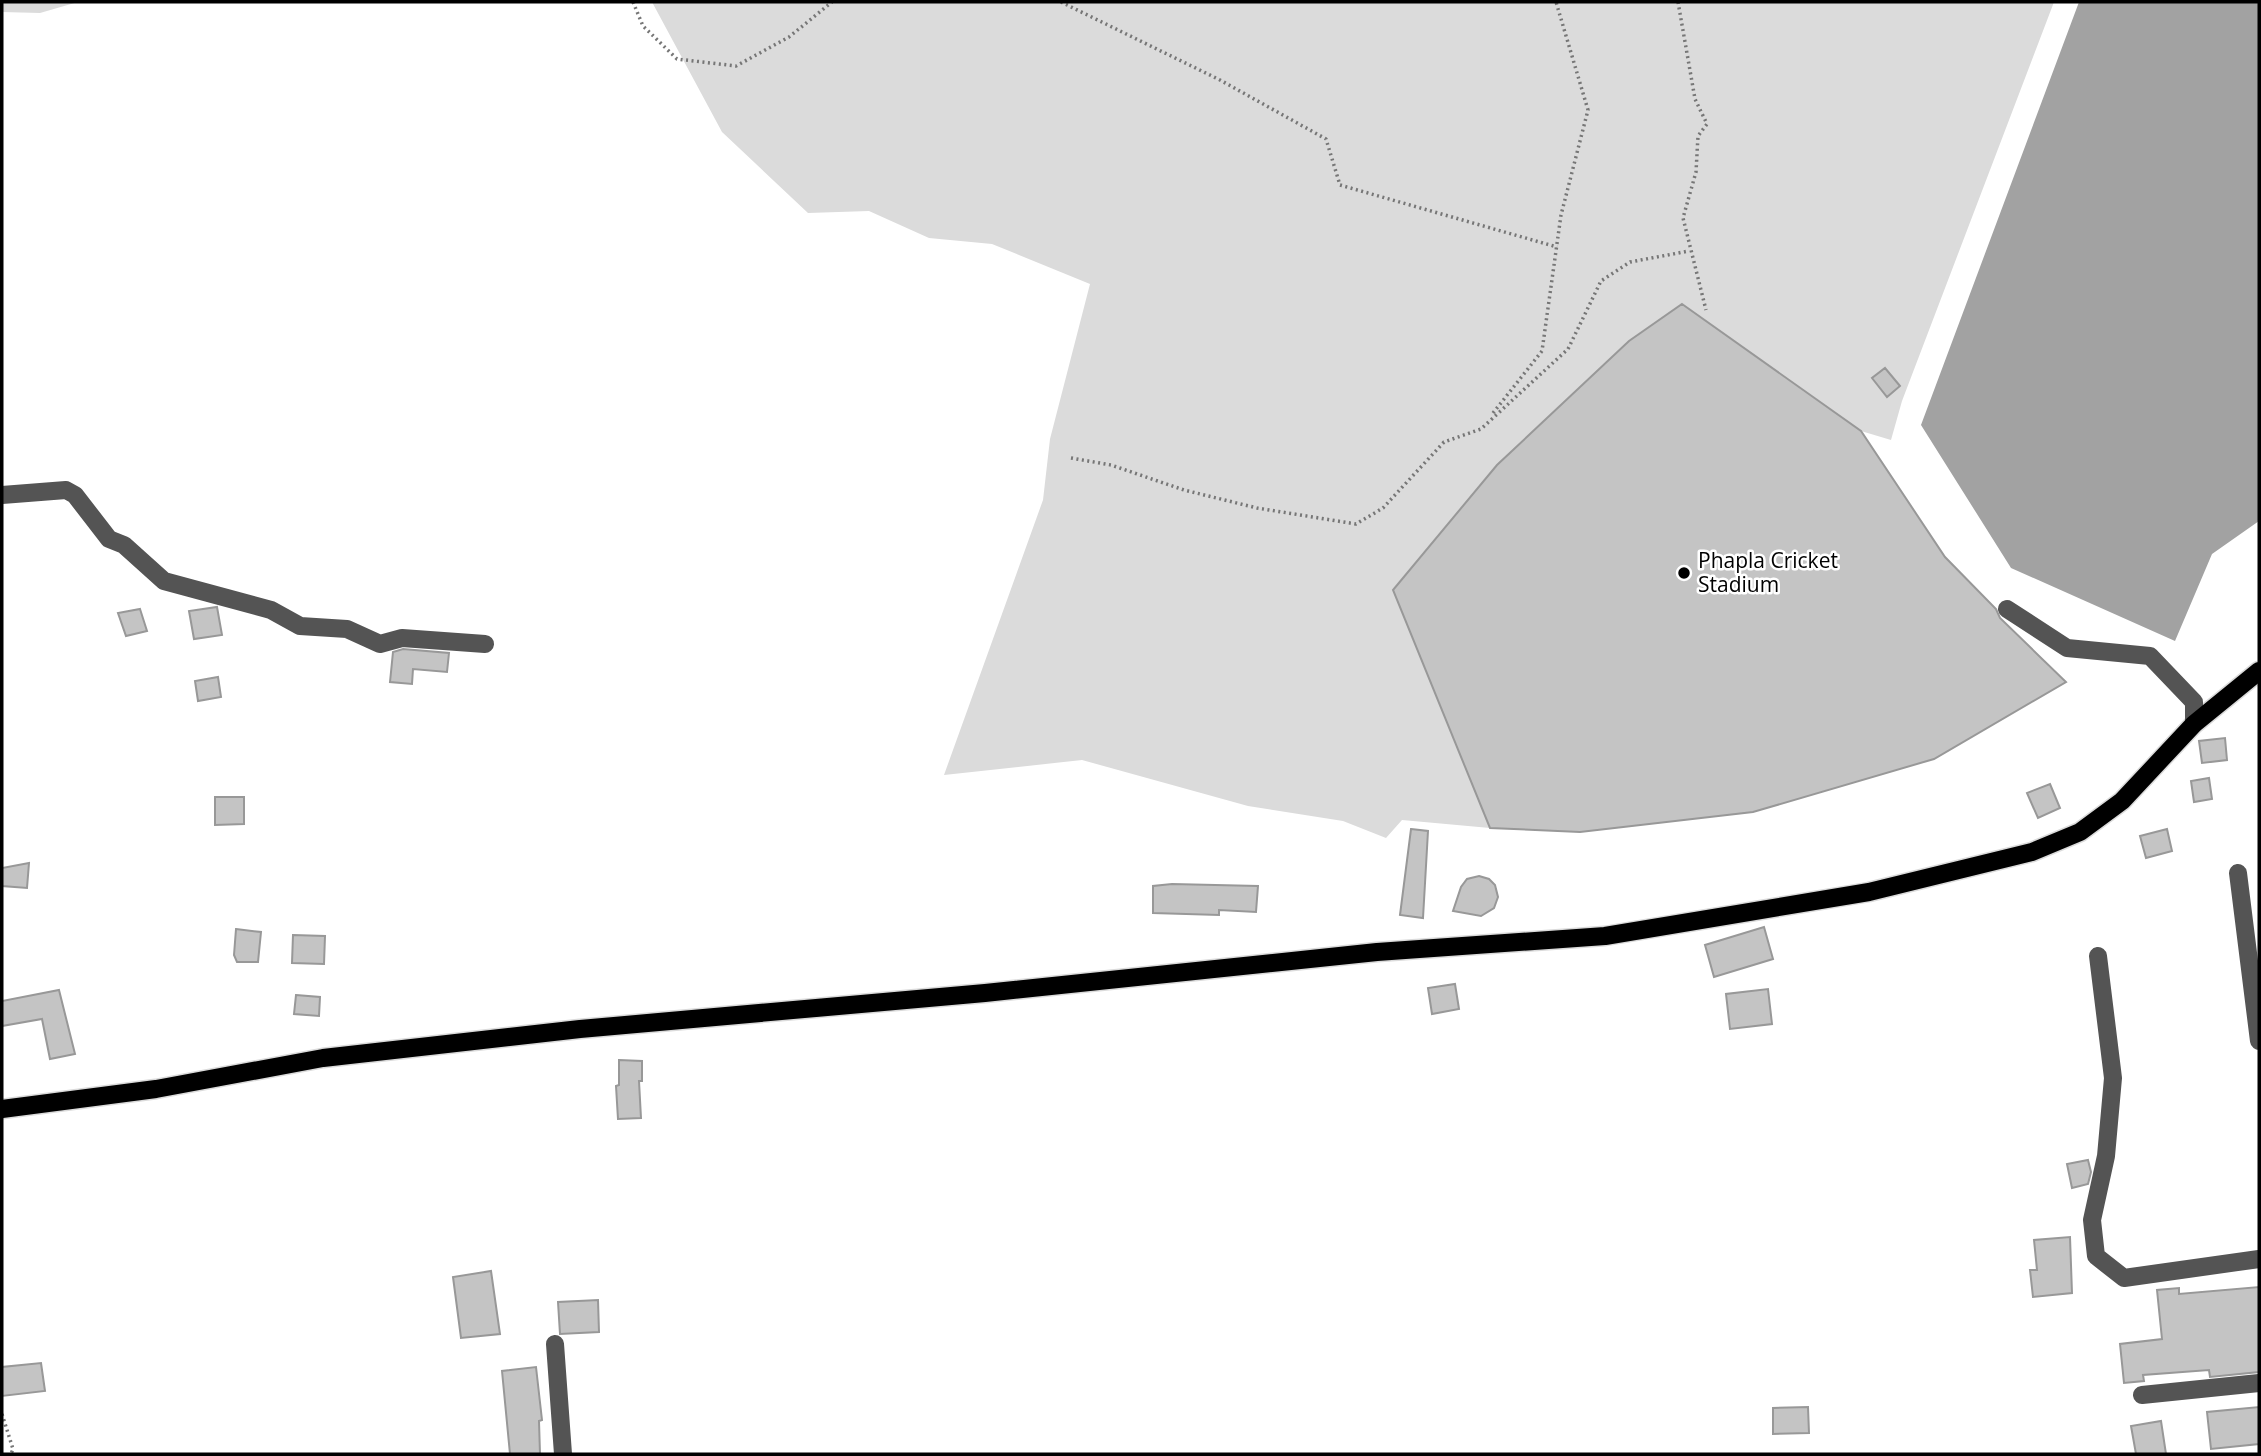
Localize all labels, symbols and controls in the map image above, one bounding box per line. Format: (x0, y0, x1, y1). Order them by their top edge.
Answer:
place label: Phapla Cricket Stadium (1698, 546, 1838, 598)
marker: Phapla Cricket Stadium (1676, 565, 1692, 581)

